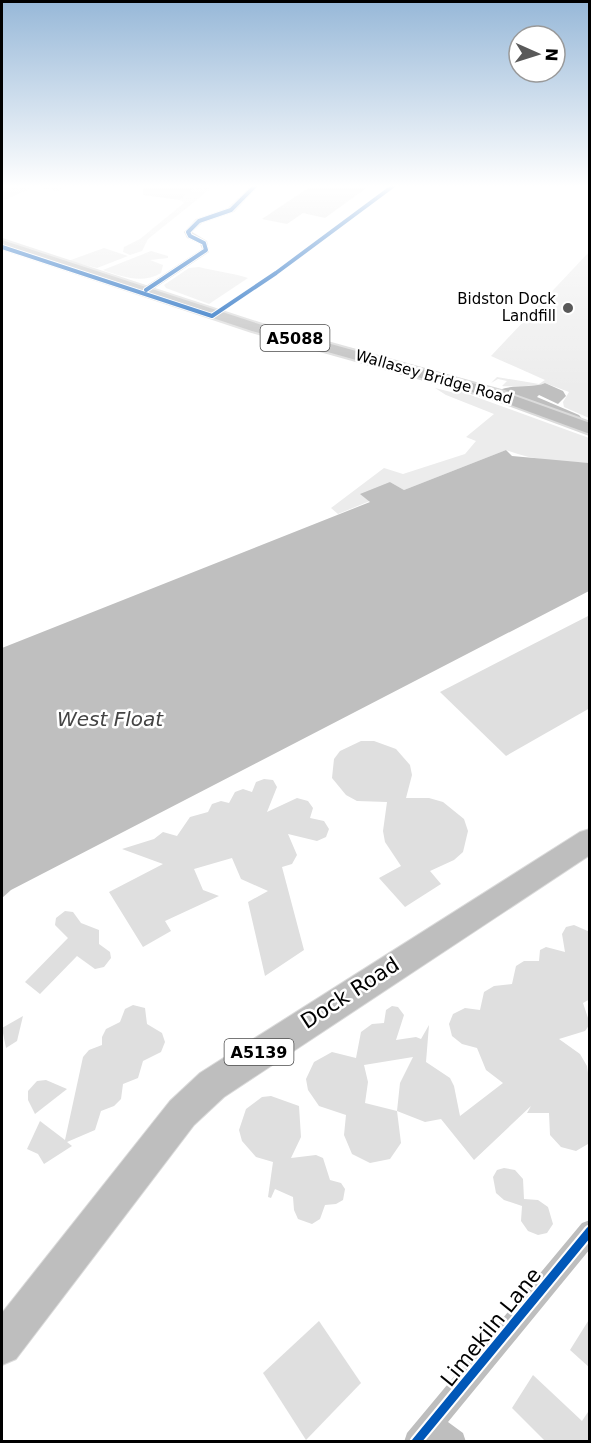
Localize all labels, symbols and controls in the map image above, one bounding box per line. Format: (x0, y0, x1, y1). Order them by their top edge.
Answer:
north arrow (507, 24, 567, 84)
text: N (542, 48, 561, 62)
place label: Bidston Dock Landfill (457, 290, 556, 325)
marker: Bidston Dock Landfill (561, 301, 575, 315)
road number: A5088 (260, 325, 330, 351)
street label: Wallasey Bridge Road (353, 346, 515, 408)
water label: West Float (57, 707, 164, 731)
street label: Dock Road (296, 952, 404, 1034)
road number: A5139 (224, 1039, 294, 1065)
street label: Limekiln Lane (436, 1263, 546, 1391)

